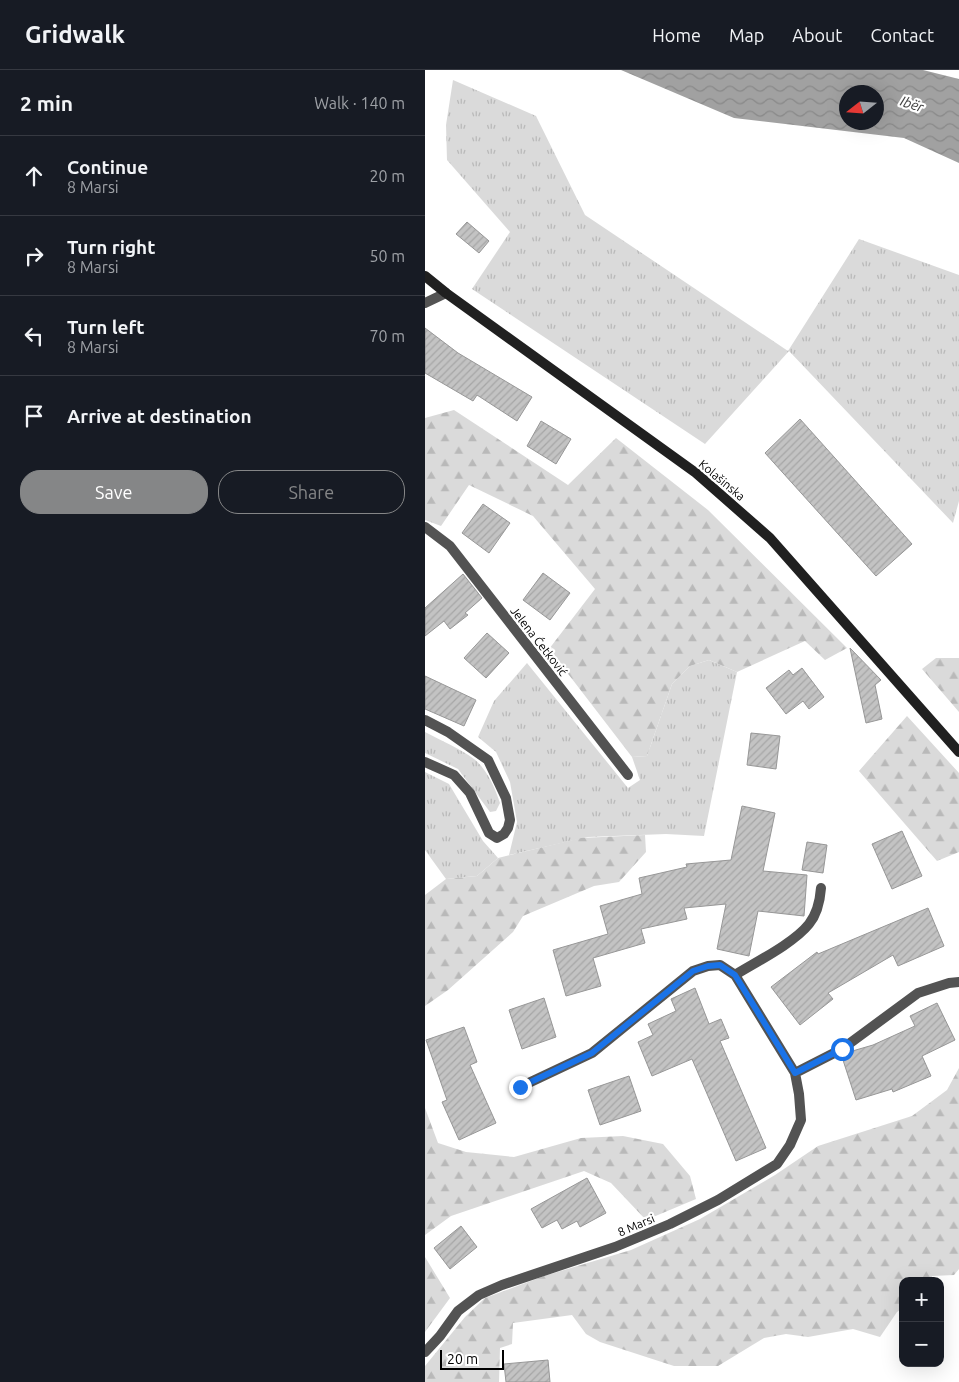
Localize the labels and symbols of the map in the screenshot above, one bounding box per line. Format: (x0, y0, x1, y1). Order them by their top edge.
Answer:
north arrow (839, 85, 884, 130)
water label: Ibër (898, 93, 926, 115)
street label: Kolašinska (696, 457, 748, 503)
street label: Jelena Ćetković (508, 604, 570, 678)
route start (831, 1038, 854, 1061)
route end (509, 1076, 532, 1099)
street label: 8 Marsi (616, 1211, 656, 1239)
scale bar (440, 1347, 504, 1370)

